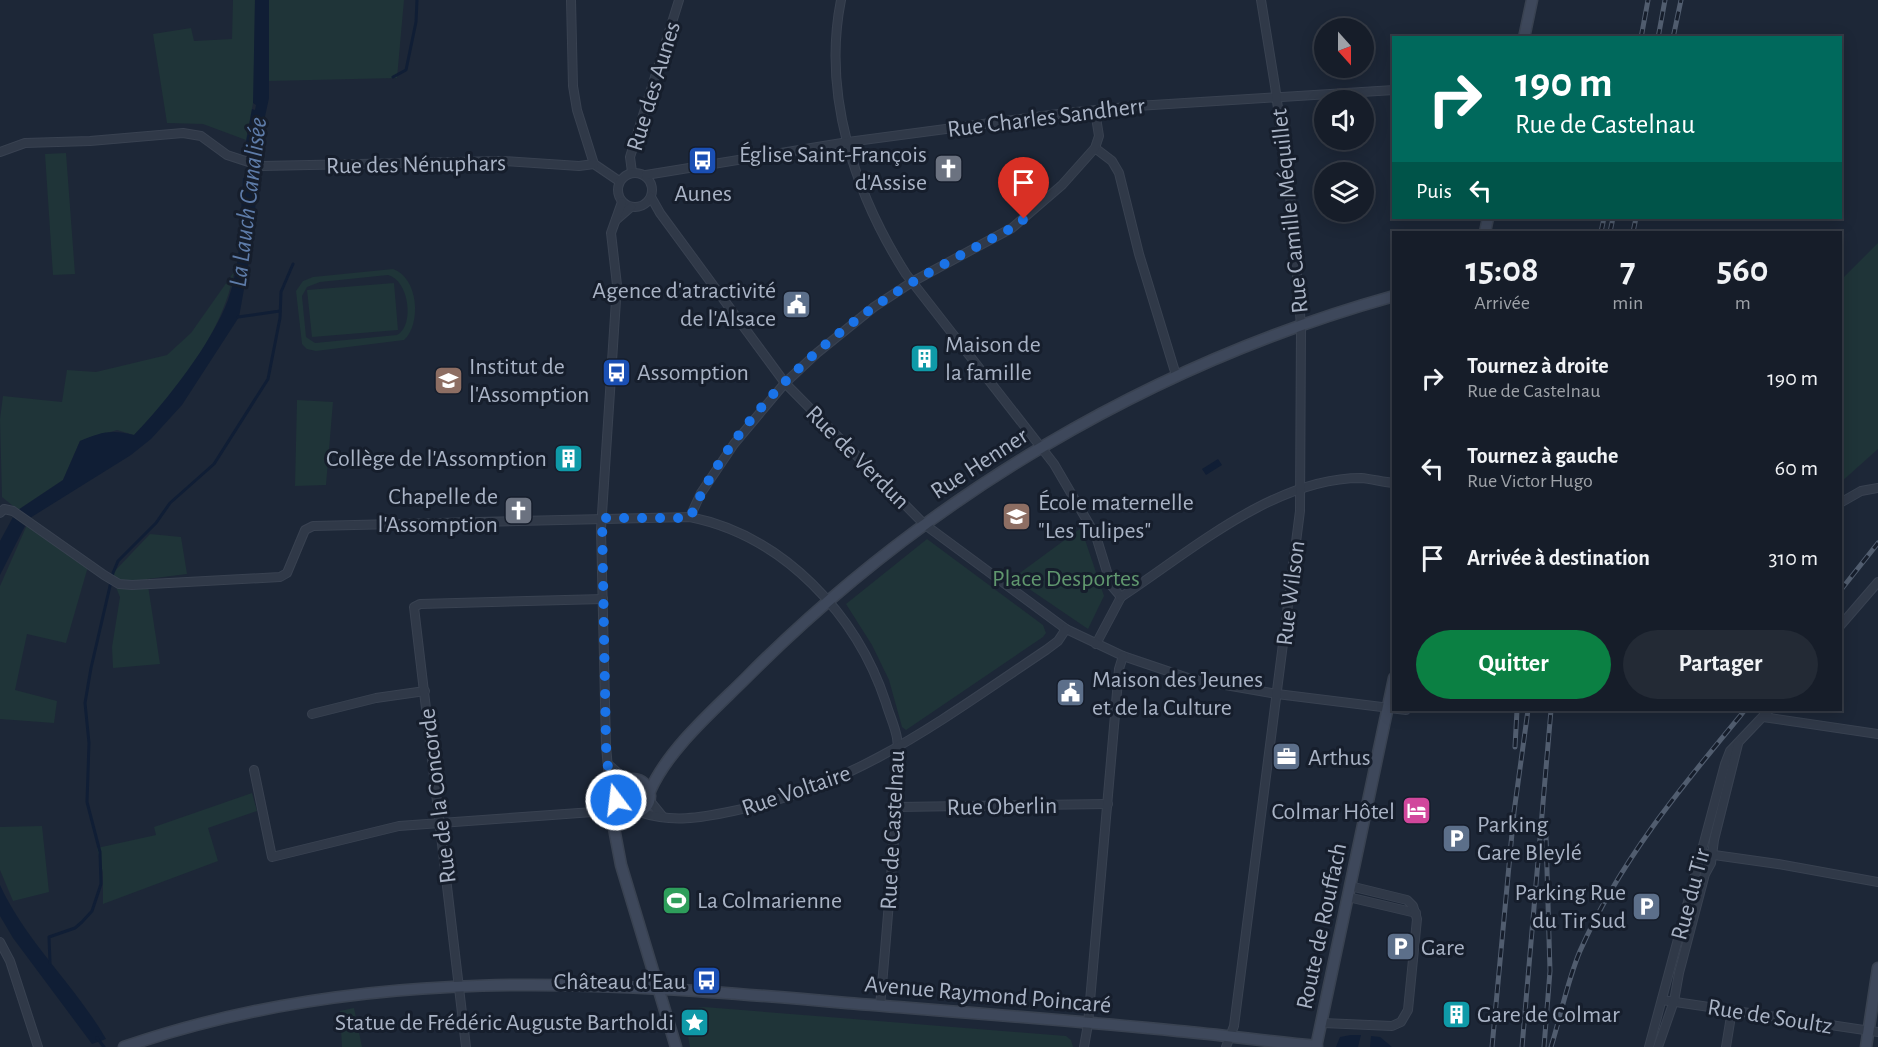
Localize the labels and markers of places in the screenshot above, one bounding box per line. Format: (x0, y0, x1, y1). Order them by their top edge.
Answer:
place label: Église Saint-François d'Assise (739, 141, 927, 195)
bus stop icon: Aunes (687, 144, 719, 176)
church icon: Église Saint-François d'Assise (932, 152, 964, 184)
pin (998, 157, 1049, 219)
place label: Aunes (674, 182, 732, 206)
place label: Agence d'atractivité de l'Alsace (592, 279, 776, 331)
public building icon: Agence d'atractivité de l'Alsace (781, 288, 813, 320)
place label: Maison de la famille (945, 333, 1041, 385)
building icon: Maison de la famille (908, 342, 940, 374)
place label: Institut de l'Assomption (469, 355, 589, 407)
bus stop icon: Assomption (600, 356, 632, 388)
place label: Assomption (637, 361, 749, 385)
school or university icon: Institut de l'Assomption (432, 364, 464, 396)
building icon: Collège de l'Assomption (552, 442, 584, 474)
place label: Collège de l'Assomption (326, 447, 547, 471)
place label: Chapelle de l'Assomption (378, 485, 498, 537)
place label: École maternelle "Les Tulipes" (1038, 489, 1194, 543)
church icon: Chapelle de l'Assomption (503, 494, 535, 526)
school or university icon: École maternelle "Les Tulipes" (1001, 500, 1033, 532)
place label: Maison des Jeunes et de la Culture (1092, 668, 1263, 720)
public building icon: Maison des Jeunes et de la Culture (1055, 677, 1087, 709)
office icon: Arthus (1271, 741, 1303, 773)
place label: Arthus (1308, 746, 1371, 770)
hotel icon: Colmar Hôtel (1400, 795, 1432, 827)
place label: Colmar Hôtel (1271, 800, 1395, 824)
place label: Parking Gare Bleylé (1477, 813, 1582, 865)
parking icon: Parking Gare Bleylé (1440, 822, 1472, 854)
place label: Parking Rue du Tir Sud (1515, 881, 1626, 933)
sports icon: La Colmarienne (660, 884, 692, 916)
place label: La Colmarienne (697, 889, 842, 913)
parking icon: Parking Rue du Tir Sud (1631, 890, 1663, 922)
parking icon: Gare (1384, 931, 1416, 963)
place label: Gare (1421, 936, 1465, 960)
bus stop icon: Château d'Eau (691, 965, 723, 997)
place label: Château d'Eau (553, 970, 686, 994)
building icon: Gare de Colmar (1440, 998, 1472, 1030)
place label: Gare de Colmar (1477, 1003, 1620, 1027)
place icon: Statue de Frédéric Auguste Bartholdi (679, 1006, 711, 1038)
place label: Statue de Frédéric Auguste Bartholdi (335, 1011, 674, 1035)

